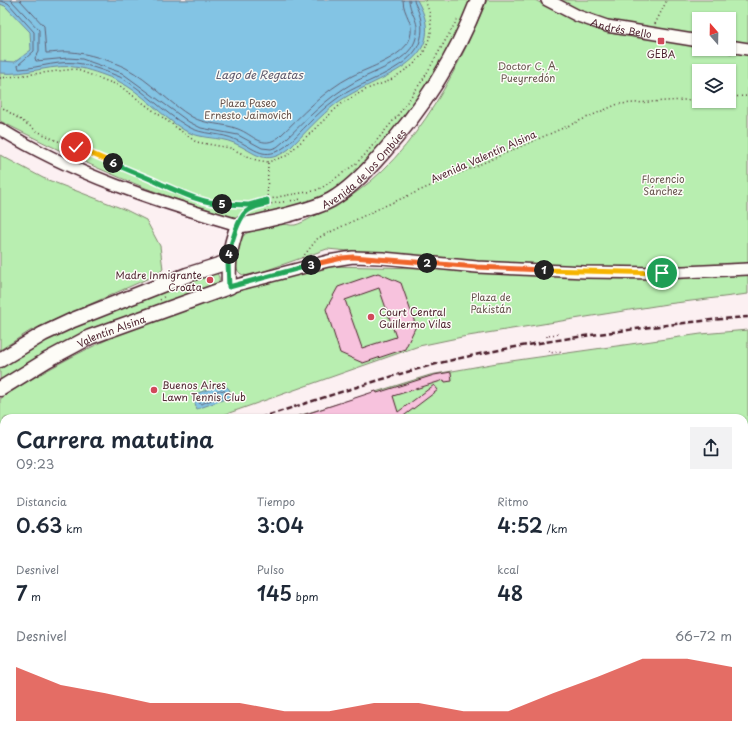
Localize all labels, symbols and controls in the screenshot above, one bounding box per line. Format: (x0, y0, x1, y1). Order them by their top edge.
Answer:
north arrow (692, 12, 736, 56)
map controls (692, 12, 736, 108)
street label: Andrés Bello (589, 14, 653, 41)
marker: GEBA (656, 36, 666, 46)
place label: GEBA (647, 46, 676, 61)
park label: Doctor C. A. Pueyrredón (498, 58, 558, 85)
button: layers (692, 64, 736, 108)
water label: Lago de Regatas (215, 66, 305, 83)
park label: Plaza Paseo Ernesto Jaimovich (204, 95, 292, 122)
street label: Avenida de los Ombúes (319, 125, 409, 211)
street label: Avenida Valentín Alsina (428, 126, 539, 186)
pin (59, 130, 93, 164)
icon: check (65, 136, 87, 158)
pin: 6 (103, 153, 123, 173)
text: 6 (109, 154, 117, 171)
park label: Florencio Sánchez (641, 171, 685, 198)
pin: 5 (212, 194, 232, 214)
text: 5 (218, 195, 226, 212)
pin: 4 (219, 244, 239, 264)
text: 4 (225, 245, 233, 262)
pin: 2 (417, 253, 437, 273)
text: 2 (423, 254, 431, 271)
pin: 3 (301, 255, 321, 275)
text: 3 (307, 256, 315, 273)
pin (645, 256, 679, 290)
pin: 1 (534, 260, 554, 280)
text: 1 (541, 261, 547, 278)
icon: arrive (651, 262, 673, 284)
place label: Madre Inmigrante Croata (116, 267, 203, 294)
marker: Madre Inmigrante Croata (205, 275, 215, 285)
park label: Plaza de Pakistán (470, 289, 512, 316)
place label: Court Central Guillermo Vilas (379, 304, 452, 331)
street label: Valentín Alsina (74, 310, 148, 350)
marker: Court Central Guillermo Vilas (366, 312, 376, 322)
place label: Buenos Aires Lawn Tennis Club (162, 377, 246, 404)
marker: Buenos Aires Lawn Tennis Club (149, 385, 159, 395)
text: Carrera matutina (16, 422, 214, 455)
button: share (690, 427, 732, 469)
text: 09:23 (16, 454, 54, 473)
text: Distancia (16, 493, 67, 510)
text: Tiempo (257, 493, 295, 510)
text: Ritmo (497, 493, 528, 510)
text: 0.63 (16, 510, 62, 540)
text: 3:04 (257, 510, 304, 540)
text: 4:52 (497, 510, 543, 540)
text: km (62, 520, 82, 537)
text: /km (543, 520, 568, 537)
text: Desnivel (16, 561, 59, 578)
text: Pulso (257, 561, 284, 578)
text: kcal (497, 561, 519, 578)
text: 7 (16, 578, 27, 608)
text: 145 (257, 578, 292, 608)
text: 48 (497, 578, 523, 608)
text: m (27, 588, 41, 605)
text: bpm (292, 588, 319, 605)
text: Desnivel (16, 626, 67, 645)
text: 66–72 m (675, 626, 732, 645)

